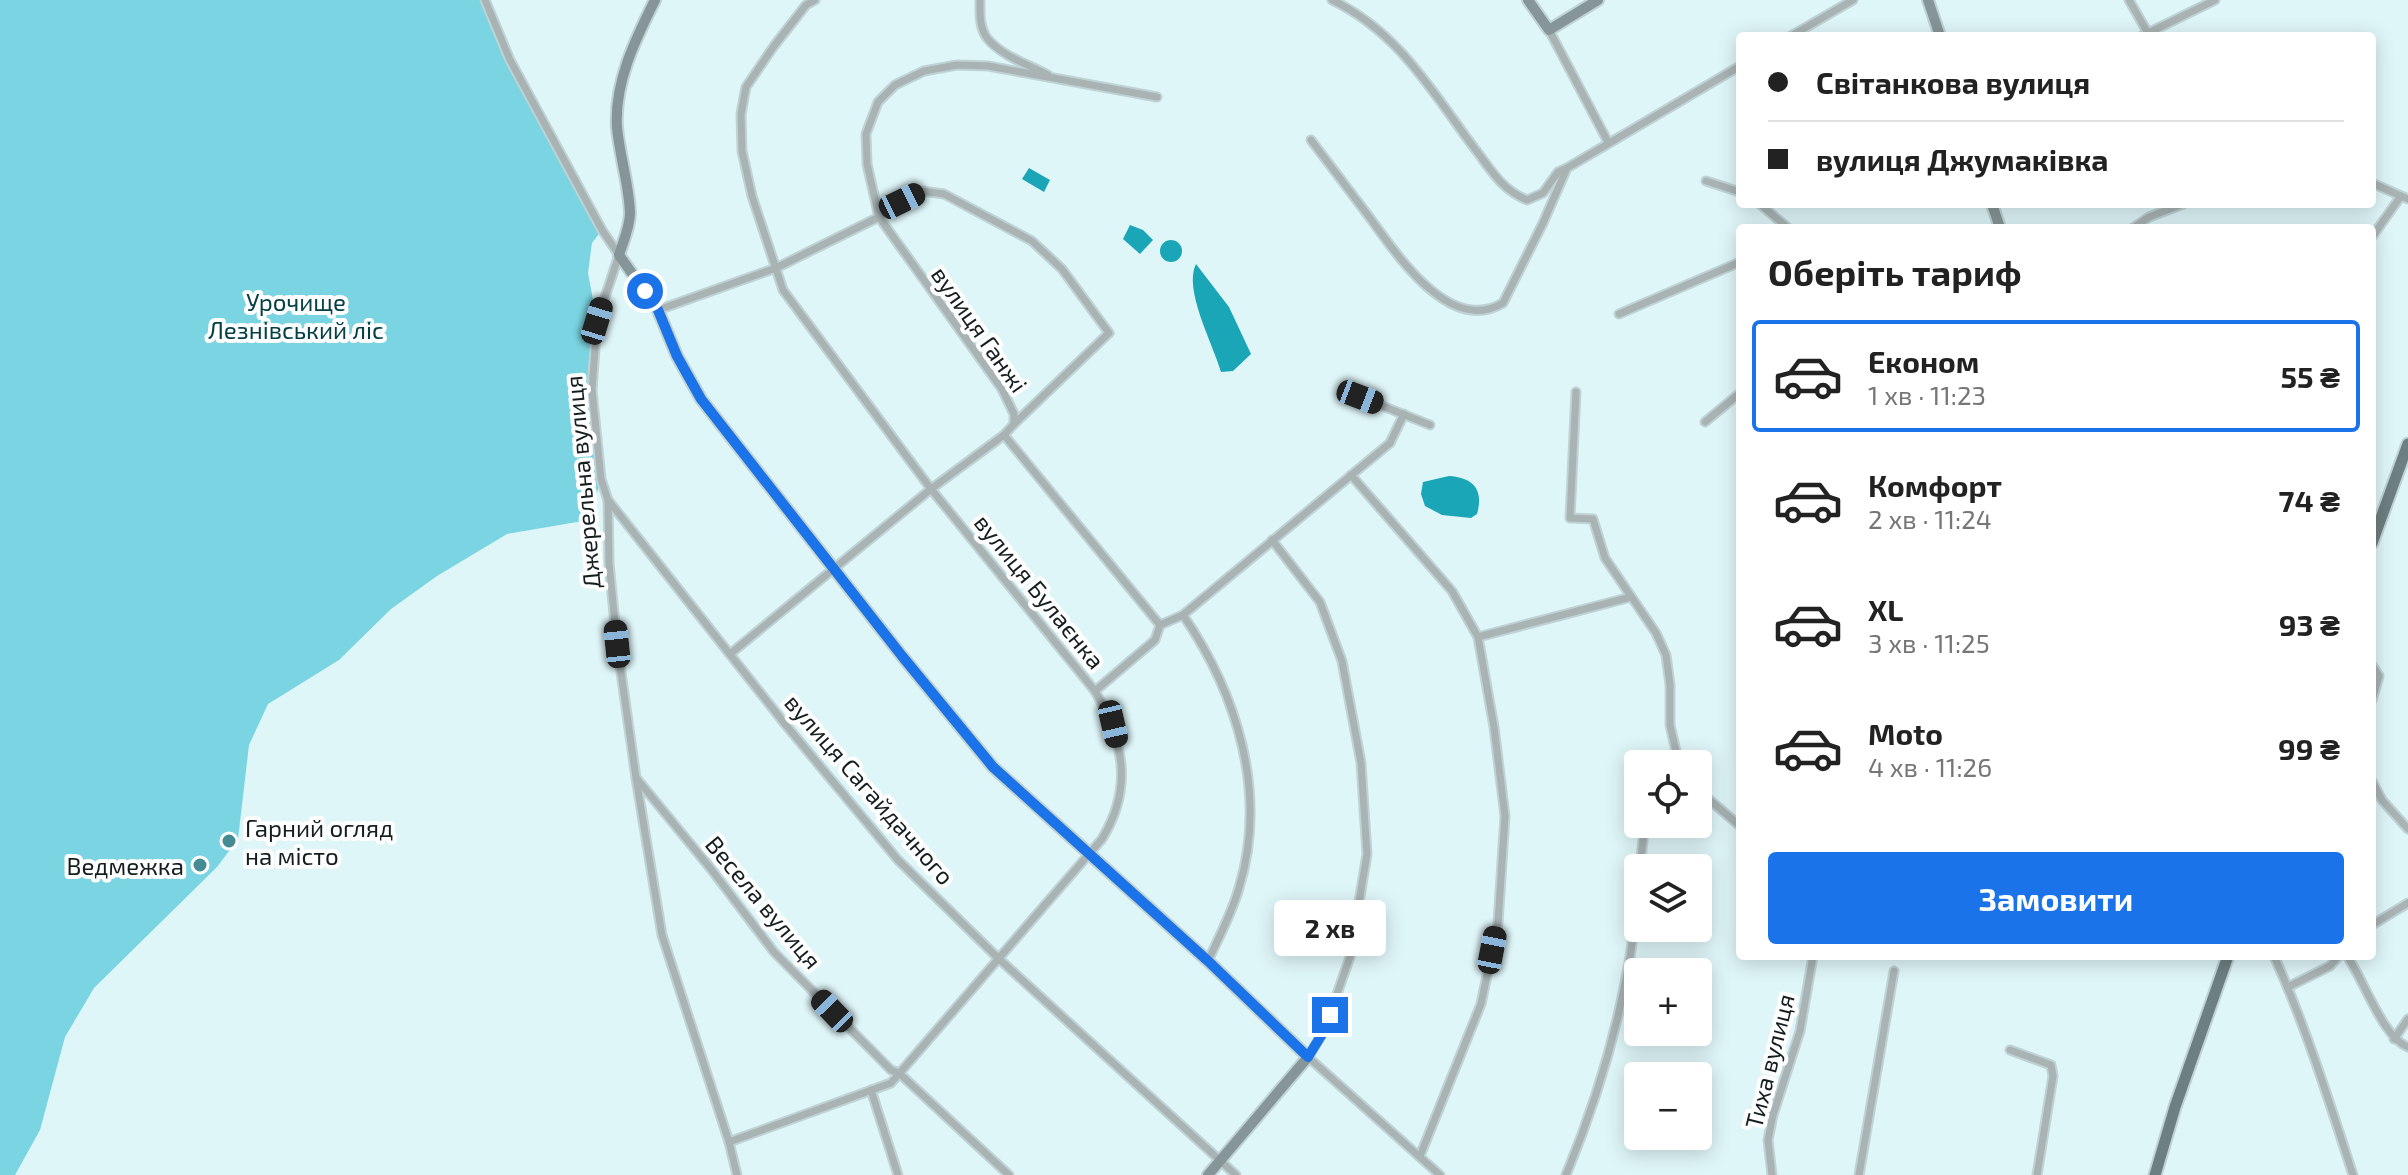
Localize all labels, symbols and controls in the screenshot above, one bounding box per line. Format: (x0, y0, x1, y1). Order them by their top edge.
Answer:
text: Світанкова вулиця (1816, 64, 2090, 100)
text: вулиця Джумаківка (1816, 141, 2109, 177)
car (875, 180, 929, 222)
text: Оберіть тариф (1768, 250, 2022, 293)
street label: вулиця Ганжі (925, 260, 1034, 398)
route start (627, 273, 663, 309)
park label: Урочище Лезнівський ліс (208, 287, 384, 344)
car (579, 295, 615, 347)
icon: car (1772, 340, 1844, 412)
text: Економ (1868, 343, 1979, 379)
text: 55 ₴ (2280, 358, 2340, 394)
street label: Джерельна вулиця (558, 374, 607, 590)
car (1333, 377, 1387, 417)
text: 1 хв · 11:23 (1868, 379, 1986, 410)
icon: car (1772, 464, 1844, 536)
text: Комфорт (1868, 467, 2002, 503)
text: 74 ₴ (2279, 482, 2340, 518)
text: 2 хв · 11:24 (1868, 503, 1992, 534)
street label: вулиця Булаєнка (968, 508, 1111, 675)
icon: car (1772, 588, 1844, 660)
text: XL (1868, 591, 1903, 627)
text: 93 ₴ (2279, 606, 2340, 642)
car (603, 619, 631, 669)
text: 3 хв · 11:25 (1868, 627, 1990, 658)
street label: вулиця Сагайдачного (779, 688, 961, 891)
car (1096, 698, 1130, 750)
icon: car (1772, 712, 1844, 784)
text: Moto (1868, 715, 1943, 751)
text: 99 ₴ (2278, 730, 2340, 766)
map controls (1624, 750, 1712, 1150)
button: locate (1624, 750, 1712, 838)
text: 4 хв · 11:26 (1868, 751, 1992, 782)
place label: Гарний огляд на місто (245, 813, 393, 870)
street label: Весела вулиця (699, 830, 828, 975)
marker: Гарний огляд на місто (220, 832, 238, 850)
place label: Ведмежка (67, 851, 184, 880)
button: Замовити (1768, 852, 2344, 944)
button: layers (1624, 854, 1712, 942)
marker: Ведмежка (191, 856, 209, 874)
callout: 2 хв (1274, 899, 1386, 955)
text: 2 хв (1305, 912, 1355, 943)
car (1476, 924, 1508, 976)
button: + (1624, 958, 1712, 1046)
car (807, 985, 857, 1037)
street label: Тиха вулиця (1738, 991, 1801, 1131)
route end (1312, 997, 1348, 1033)
button: − (1624, 1062, 1712, 1150)

